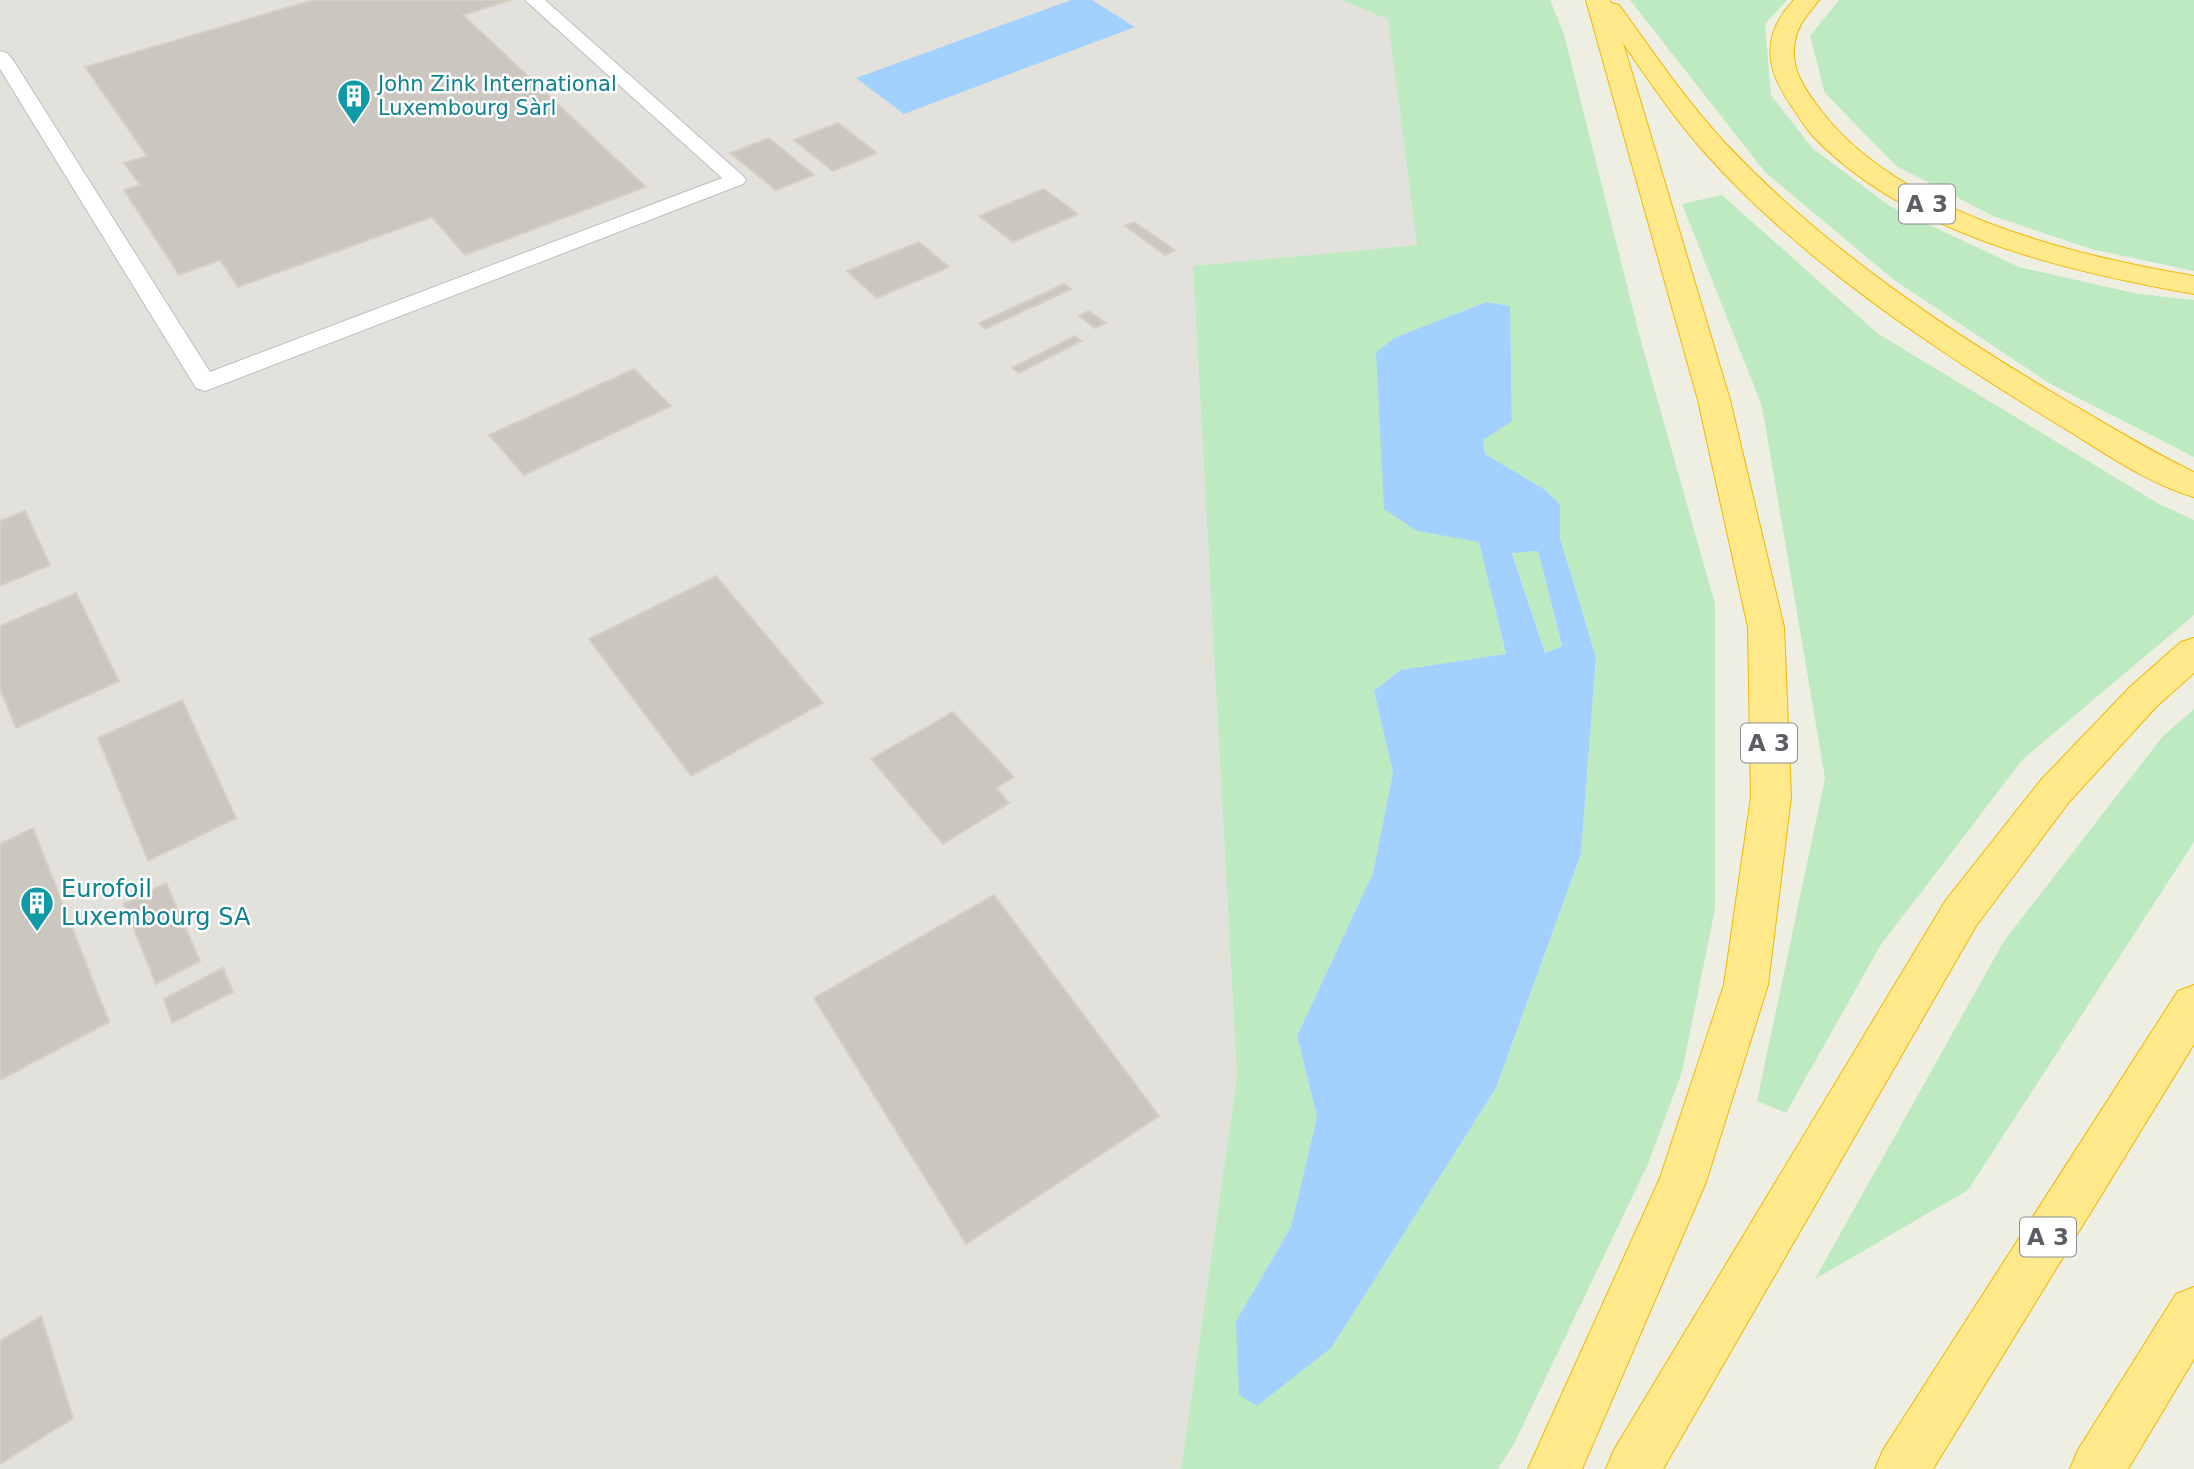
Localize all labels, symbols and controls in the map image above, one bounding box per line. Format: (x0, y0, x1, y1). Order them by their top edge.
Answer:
place label: John Zink International Luxembourg Sàrl (376, 72, 617, 120)
building icon: John Zink International Luxembourg Sàrl (335, 77, 373, 126)
road number: A 3 (1899, 184, 1955, 224)
road number: A 3 (1741, 723, 1797, 762)
place label: Eurofoil Luxembourg SA (61, 875, 251, 931)
building icon: Eurofoil Luxembourg SA (18, 884, 56, 933)
road number: A 3 (2020, 1218, 2076, 1256)

